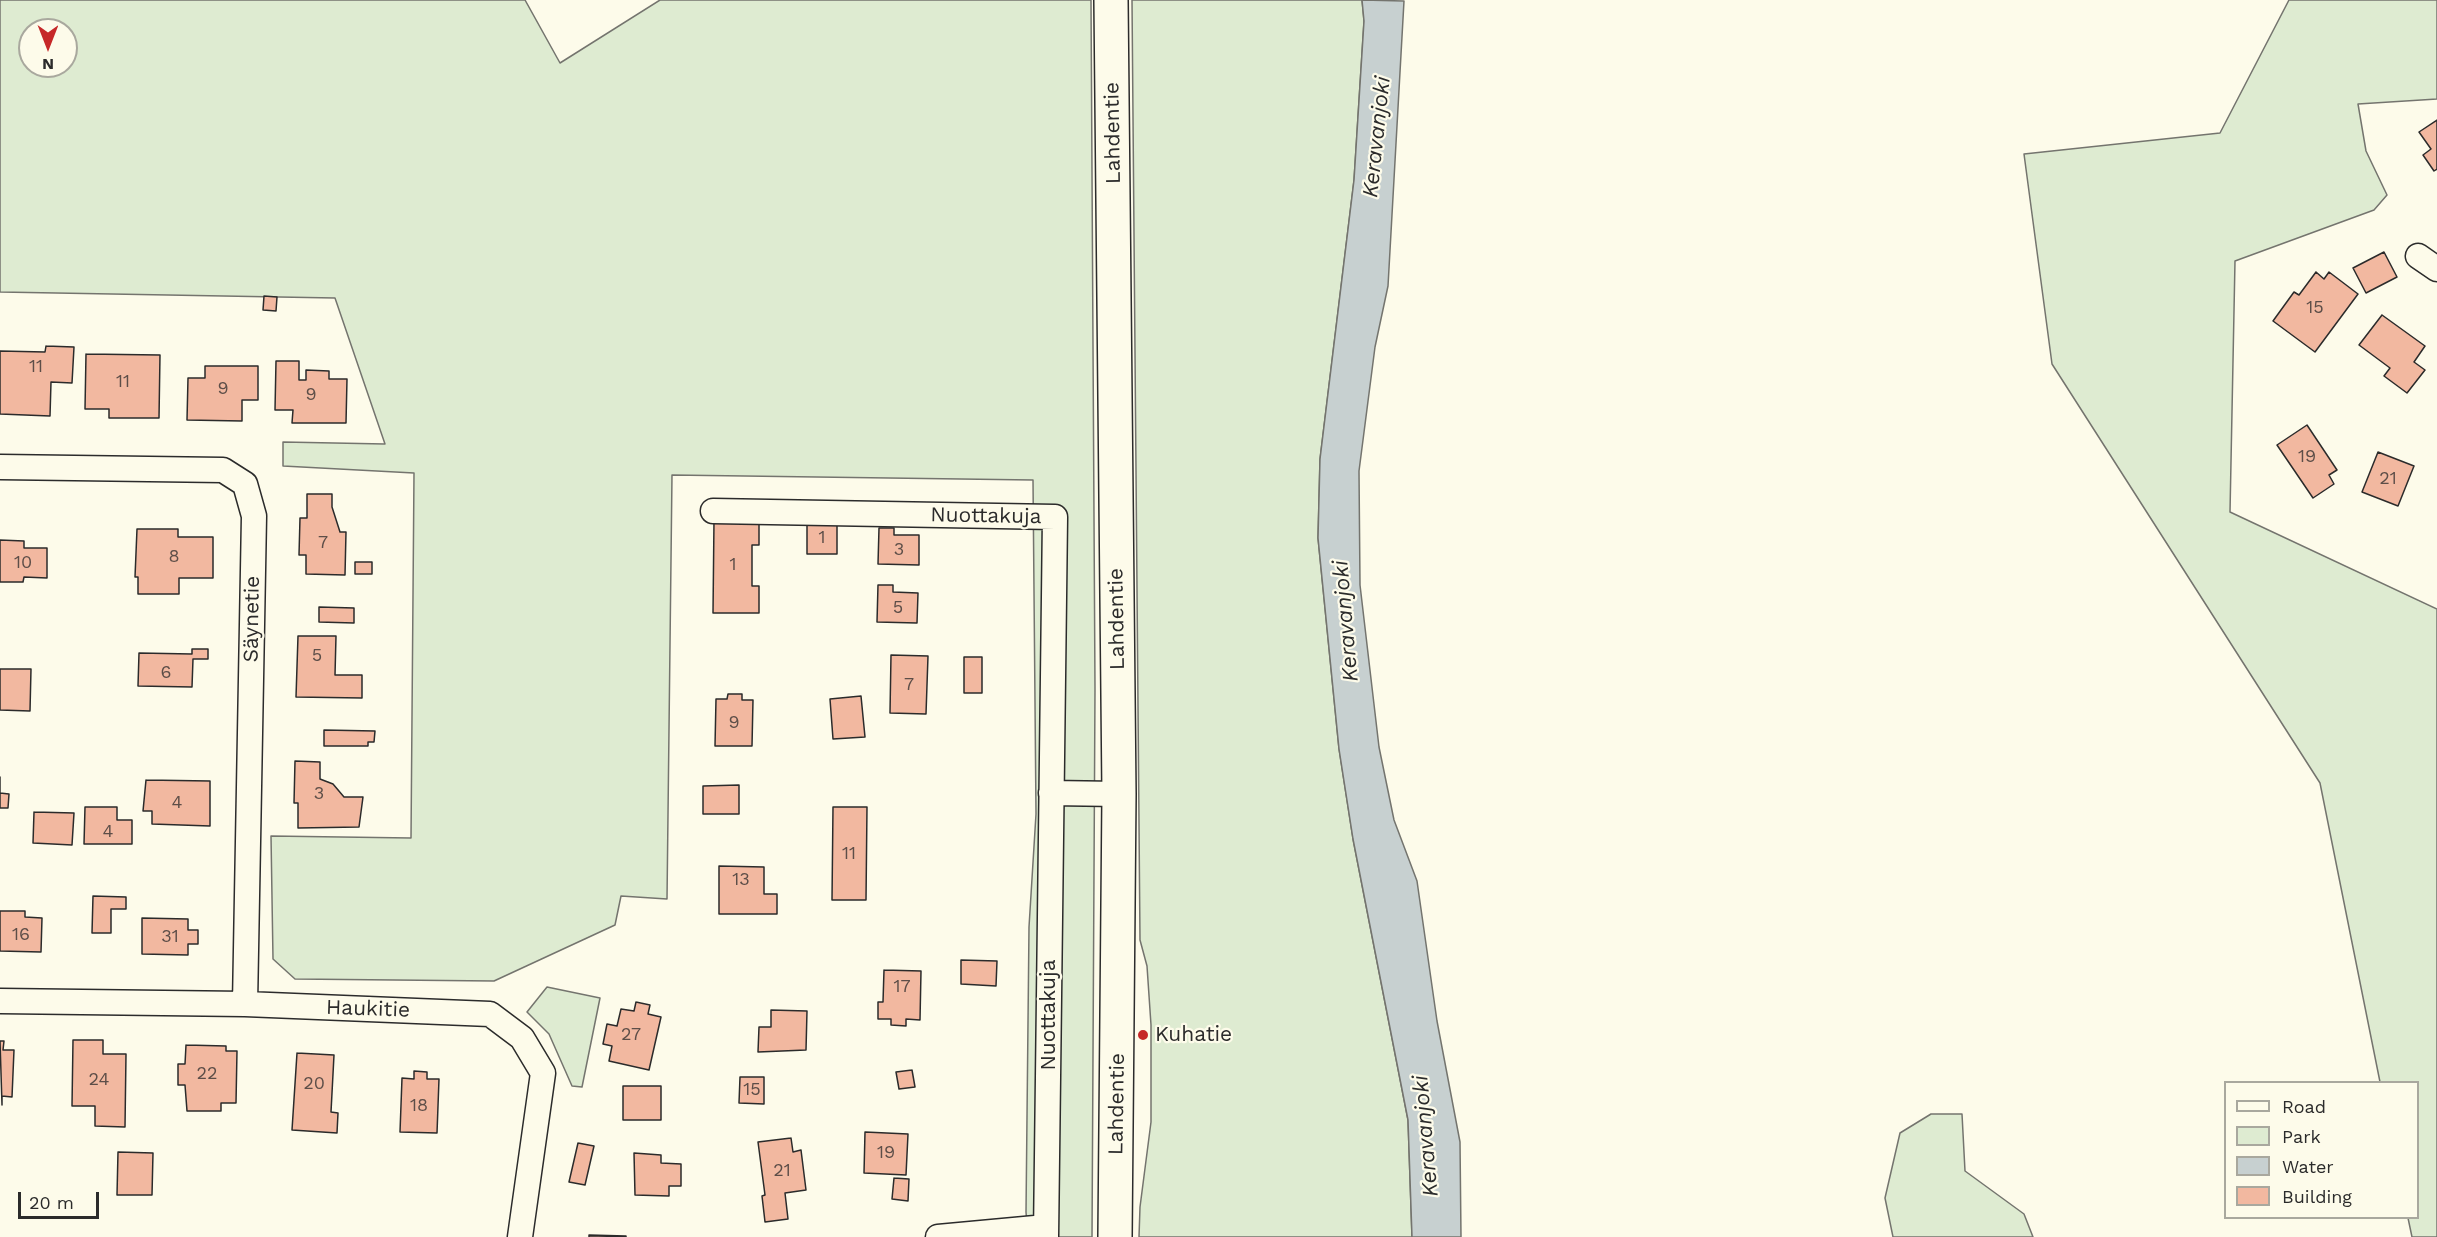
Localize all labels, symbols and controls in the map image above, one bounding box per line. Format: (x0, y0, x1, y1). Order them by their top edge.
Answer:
north arrow (18, 18, 78, 78)
text: N (42, 55, 54, 74)
water label: Keravanjoki (1358, 75, 1396, 199)
street label: Lahdentie (1100, 82, 1126, 184)
house number: 15 (2306, 297, 2324, 319)
house number: 11 (29, 356, 43, 378)
house number: 11 (116, 371, 130, 393)
house number: 9 (217, 378, 229, 400)
house number: 9 (305, 384, 317, 406)
house number: 19 (2298, 446, 2316, 468)
house number: 21 (2379, 468, 2397, 490)
street label: Nuottakuja (930, 502, 1042, 530)
house number: 1 (818, 527, 826, 549)
house number: 7 (318, 532, 328, 554)
house number: 3 (894, 539, 904, 561)
house number: 8 (168, 546, 180, 568)
house number: 10 (14, 552, 32, 574)
house number: 1 (729, 554, 737, 576)
water label: Keravanjoki (1328, 559, 1364, 683)
street label: Lahdentie (1104, 568, 1130, 670)
street label: Säynetie (239, 575, 265, 663)
house number: 5 (893, 597, 903, 619)
house number: 5 (312, 645, 322, 667)
house number: 6 (161, 662, 171, 684)
house number: 7 (904, 674, 914, 696)
house number: 9 (728, 712, 740, 734)
house number: 3 (314, 783, 324, 805)
house number: 4 (172, 792, 182, 814)
house number: 4 (103, 821, 113, 843)
house number: 11 (842, 843, 856, 865)
house number: 13 (732, 869, 750, 891)
house number: 16 (12, 924, 30, 946)
house number: 31 (161, 926, 179, 948)
street label: Nuottakuja (1036, 959, 1062, 1071)
house number: 17 (893, 976, 911, 998)
street label: Haukitie (326, 995, 410, 1023)
place label: Kuhatie (1155, 1022, 1232, 1048)
house number: 27 (621, 1024, 641, 1046)
marker: Kuhatie (1136, 1028, 1150, 1042)
street label: Lahdentie (1104, 1053, 1130, 1155)
house number: 22 (197, 1063, 217, 1085)
house number: 24 (89, 1069, 109, 1091)
house number: 20 (303, 1073, 325, 1095)
water label: Keravanjoki (1408, 1074, 1444, 1198)
house number: 15 (743, 1079, 761, 1101)
legend (2224, 1081, 2419, 1219)
house number: 18 (410, 1095, 428, 1117)
text: Road (2282, 1096, 2326, 1117)
text: Park (2282, 1126, 2321, 1147)
house number: 19 (877, 1142, 895, 1164)
text: Water (2282, 1156, 2334, 1177)
house number: 21 (773, 1160, 791, 1182)
scale bar (21, 1180, 102, 1218)
text: Building (2282, 1186, 2352, 1207)
text: 20 m (29, 1192, 74, 1213)

